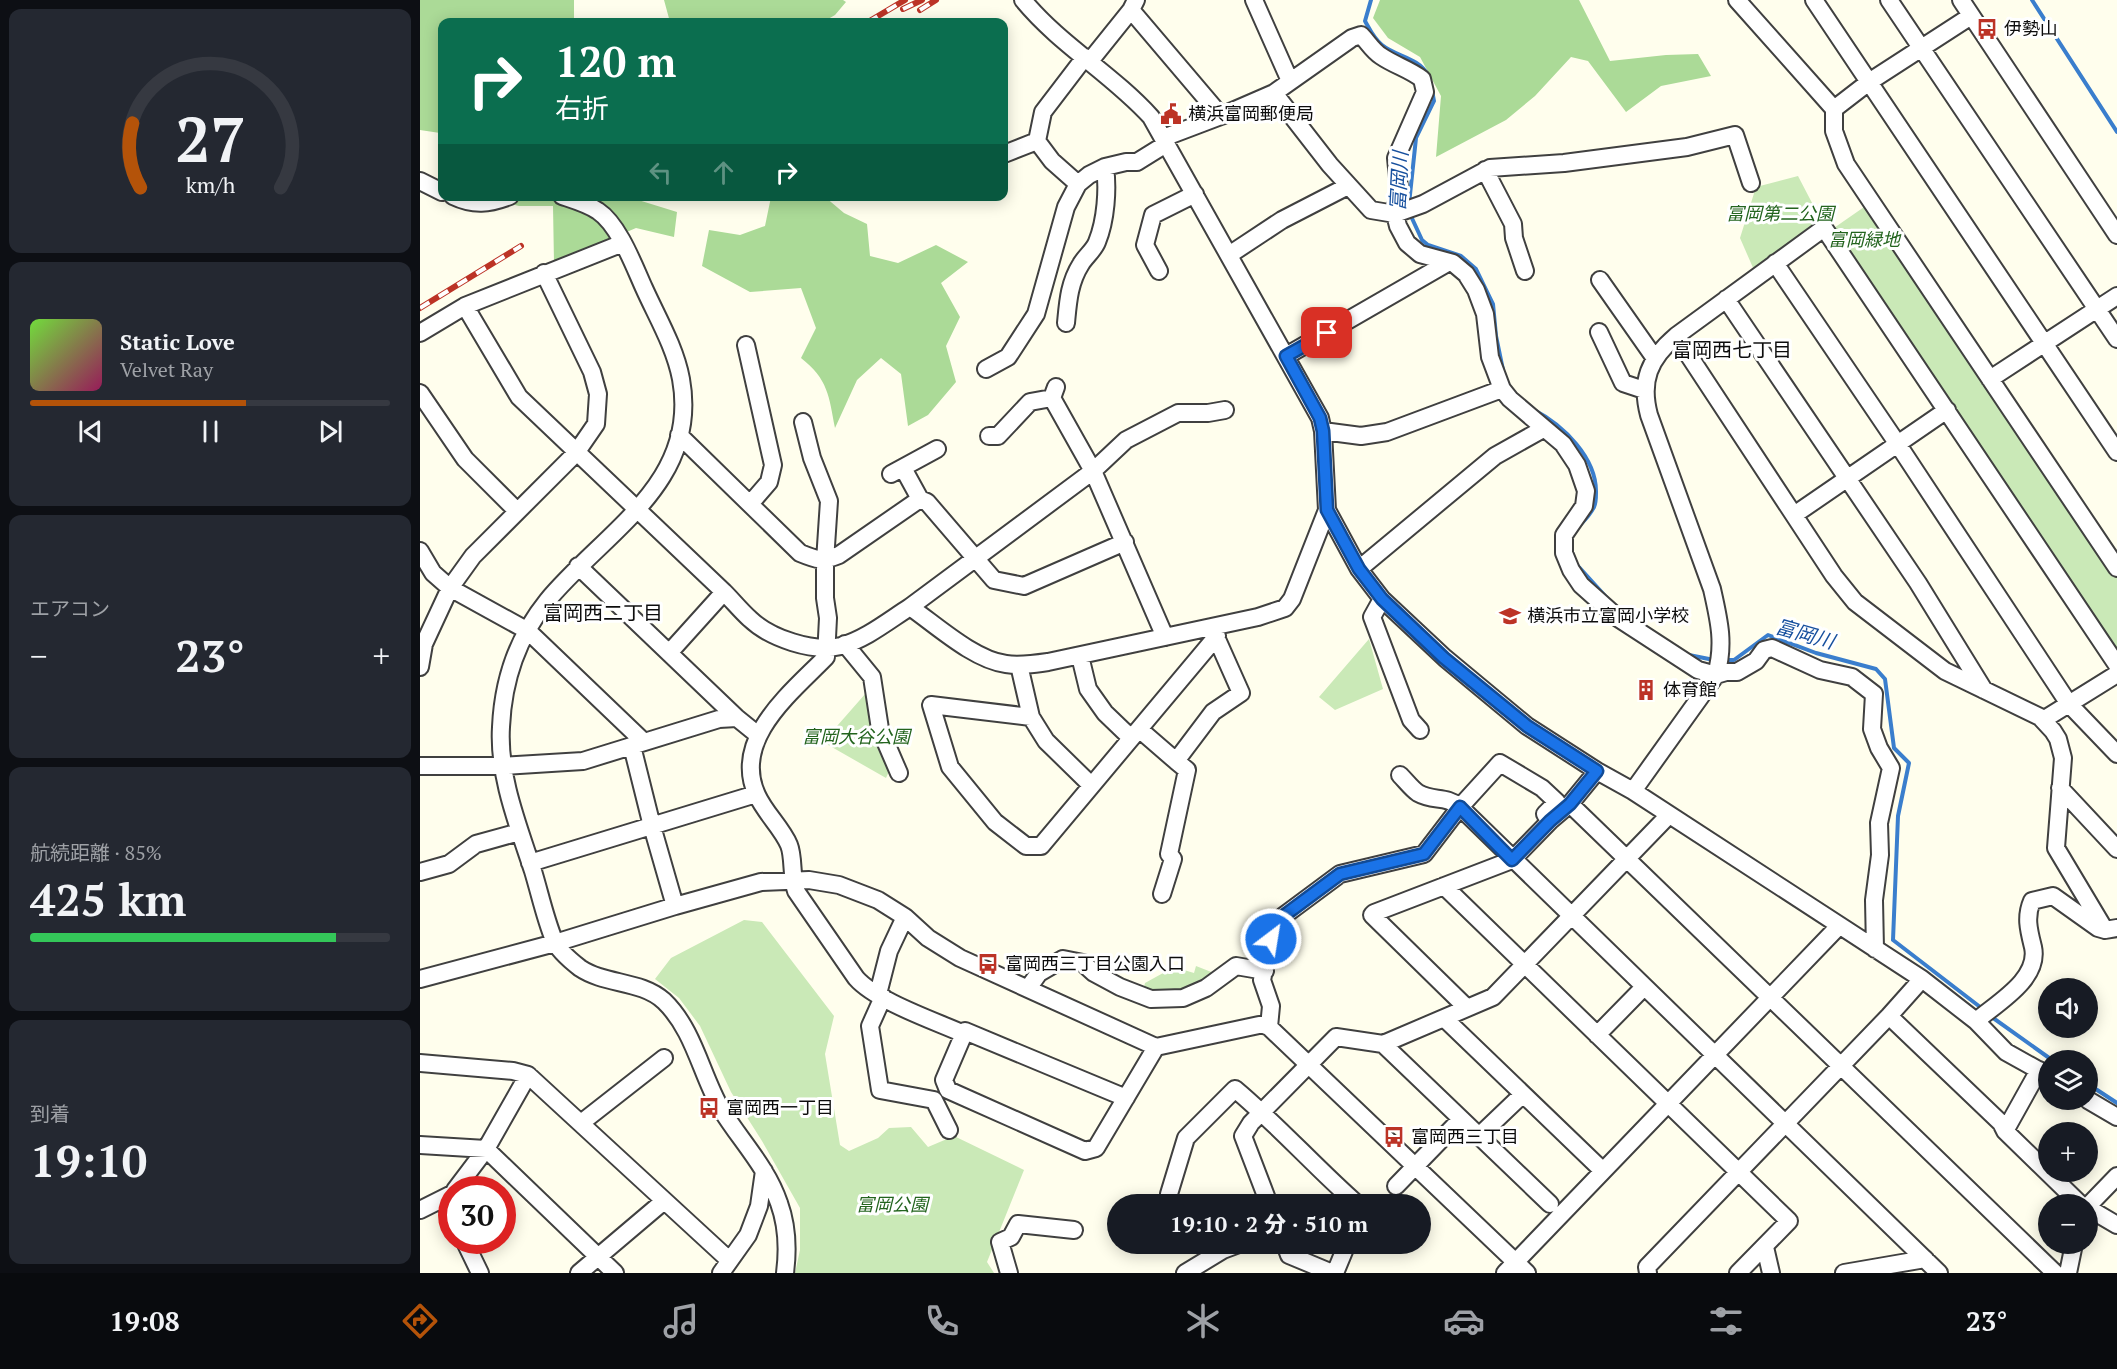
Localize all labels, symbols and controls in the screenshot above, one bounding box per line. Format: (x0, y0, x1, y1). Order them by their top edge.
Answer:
place label: 伊勢山 (2004, 16, 2058, 40)
bus stop icon: 伊勢山 (1975, 17, 1999, 41)
text: 120 m (555, 33, 676, 89)
icon: right (456, 42, 534, 120)
text: 右折 (555, 90, 609, 126)
text: 27 (175, 97, 245, 180)
place label: 横浜富岡郵便局 (1188, 101, 1314, 125)
public building icon: 横浜富岡郵便局 (1159, 102, 1183, 126)
water label: 富岡川 (1383, 148, 1414, 212)
icon: left (644, 156, 677, 189)
icon: ahead (707, 156, 740, 189)
icon: right (770, 156, 803, 189)
text: km/h (185, 171, 235, 199)
park label: 富岡第二公園 (1726, 201, 1837, 225)
park label: 富岡緑地 (1828, 227, 1902, 251)
pin (1301, 307, 1352, 358)
icon: arrive (1310, 316, 1343, 349)
text: Static Love (120, 327, 235, 356)
district label: 富岡西七丁目 (1672, 336, 1792, 363)
text: Velvet Ray (120, 356, 213, 383)
icon: previous (74, 415, 107, 448)
icon: pause (194, 415, 227, 448)
icon: next (314, 415, 347, 448)
text: エアコン (30, 595, 110, 622)
district label: 富岡西二丁目 (543, 599, 663, 626)
place label: 横浜市立富岡小学校 (1527, 603, 1689, 627)
school or university icon: 横浜市立富岡小学校 (1498, 604, 1522, 628)
water label: 富岡川 (1773, 612, 1840, 655)
text: 23° (175, 625, 245, 685)
text: − (30, 634, 48, 677)
text: + (372, 634, 390, 677)
place label: 体育館 (1663, 677, 1717, 701)
building icon: 体育館 (1634, 678, 1658, 702)
park label: 富岡大谷公園 (802, 724, 913, 748)
text: 航続距離 · 85% (30, 839, 162, 866)
text: 425 km (30, 869, 186, 929)
position arrow (1239, 907, 1303, 971)
place label: 富岡西三丁目公園入口 (1005, 951, 1185, 975)
bus stop icon: 富岡西三丁目公園入口 (976, 952, 1000, 976)
map controls (2038, 978, 2098, 1254)
button: sound (2038, 978, 2098, 1038)
button: layers (2038, 1050, 2098, 1110)
place label: 富岡西一丁目 (726, 1095, 834, 1119)
bus stop icon: 富岡西一丁目 (697, 1096, 721, 1120)
text: 到着 (30, 1100, 70, 1127)
button: + (2038, 1122, 2098, 1182)
place label: 富岡西三丁目 (1411, 1124, 1519, 1148)
bus stop icon: 富岡西三丁目 (1382, 1125, 1406, 1149)
text: 19:10 (30, 1130, 147, 1190)
speed limit sign: 30 (438, 1176, 516, 1254)
park label: 富岡公園 (856, 1192, 931, 1216)
button: − (2038, 1194, 2098, 1254)
text: 19:10 · 2 分 · 510 m (1170, 1209, 1368, 1238)
icon: directions (399, 1300, 441, 1342)
icon: music (660, 1300, 702, 1342)
icon: phone (921, 1300, 963, 1342)
icon: climate (1182, 1300, 1224, 1342)
icon: car (1443, 1300, 1485, 1342)
icon: filters (1705, 1300, 1747, 1342)
text: 19:08 (110, 1303, 180, 1339)
text: 23° (1966, 1303, 2007, 1339)

